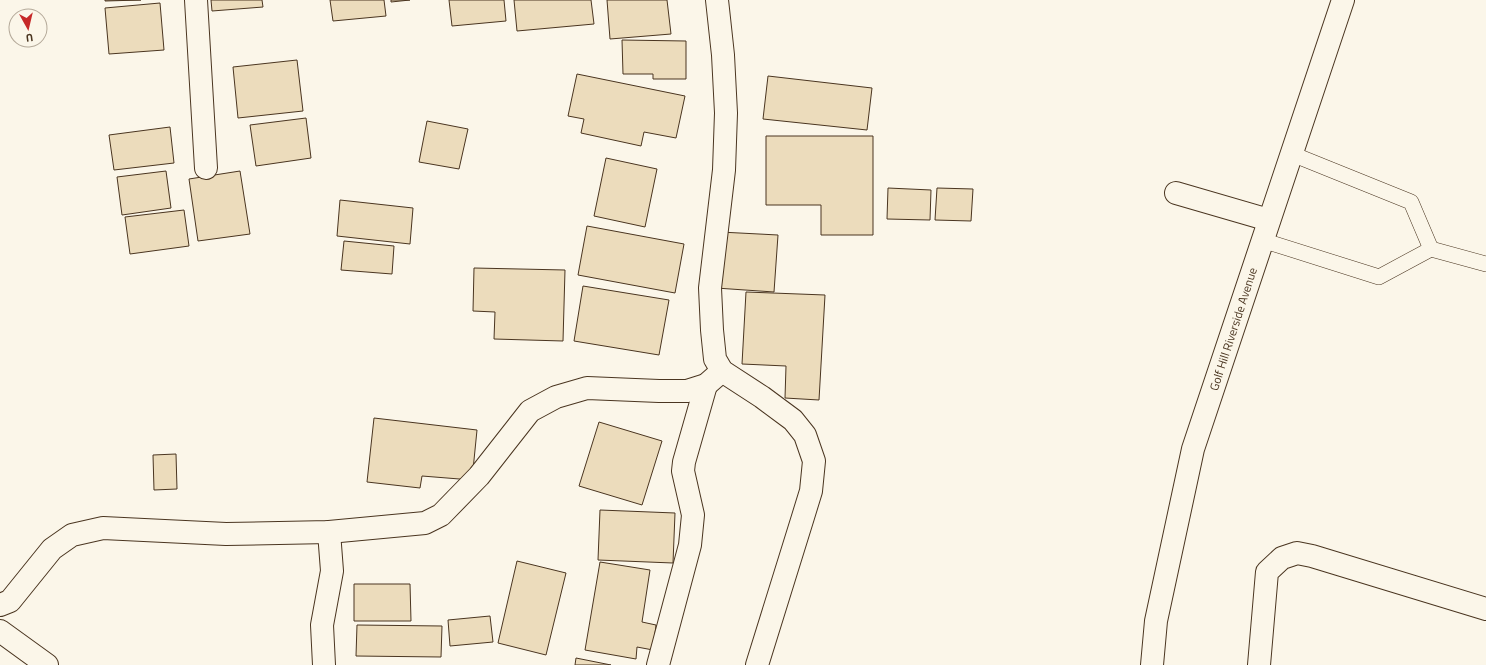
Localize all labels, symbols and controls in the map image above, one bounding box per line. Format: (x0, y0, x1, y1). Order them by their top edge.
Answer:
north arrow (8, 8, 48, 48)
text: U (25, 29, 34, 46)
street label: Golf Hill Riverside Avenue (1204, 265, 1262, 393)

